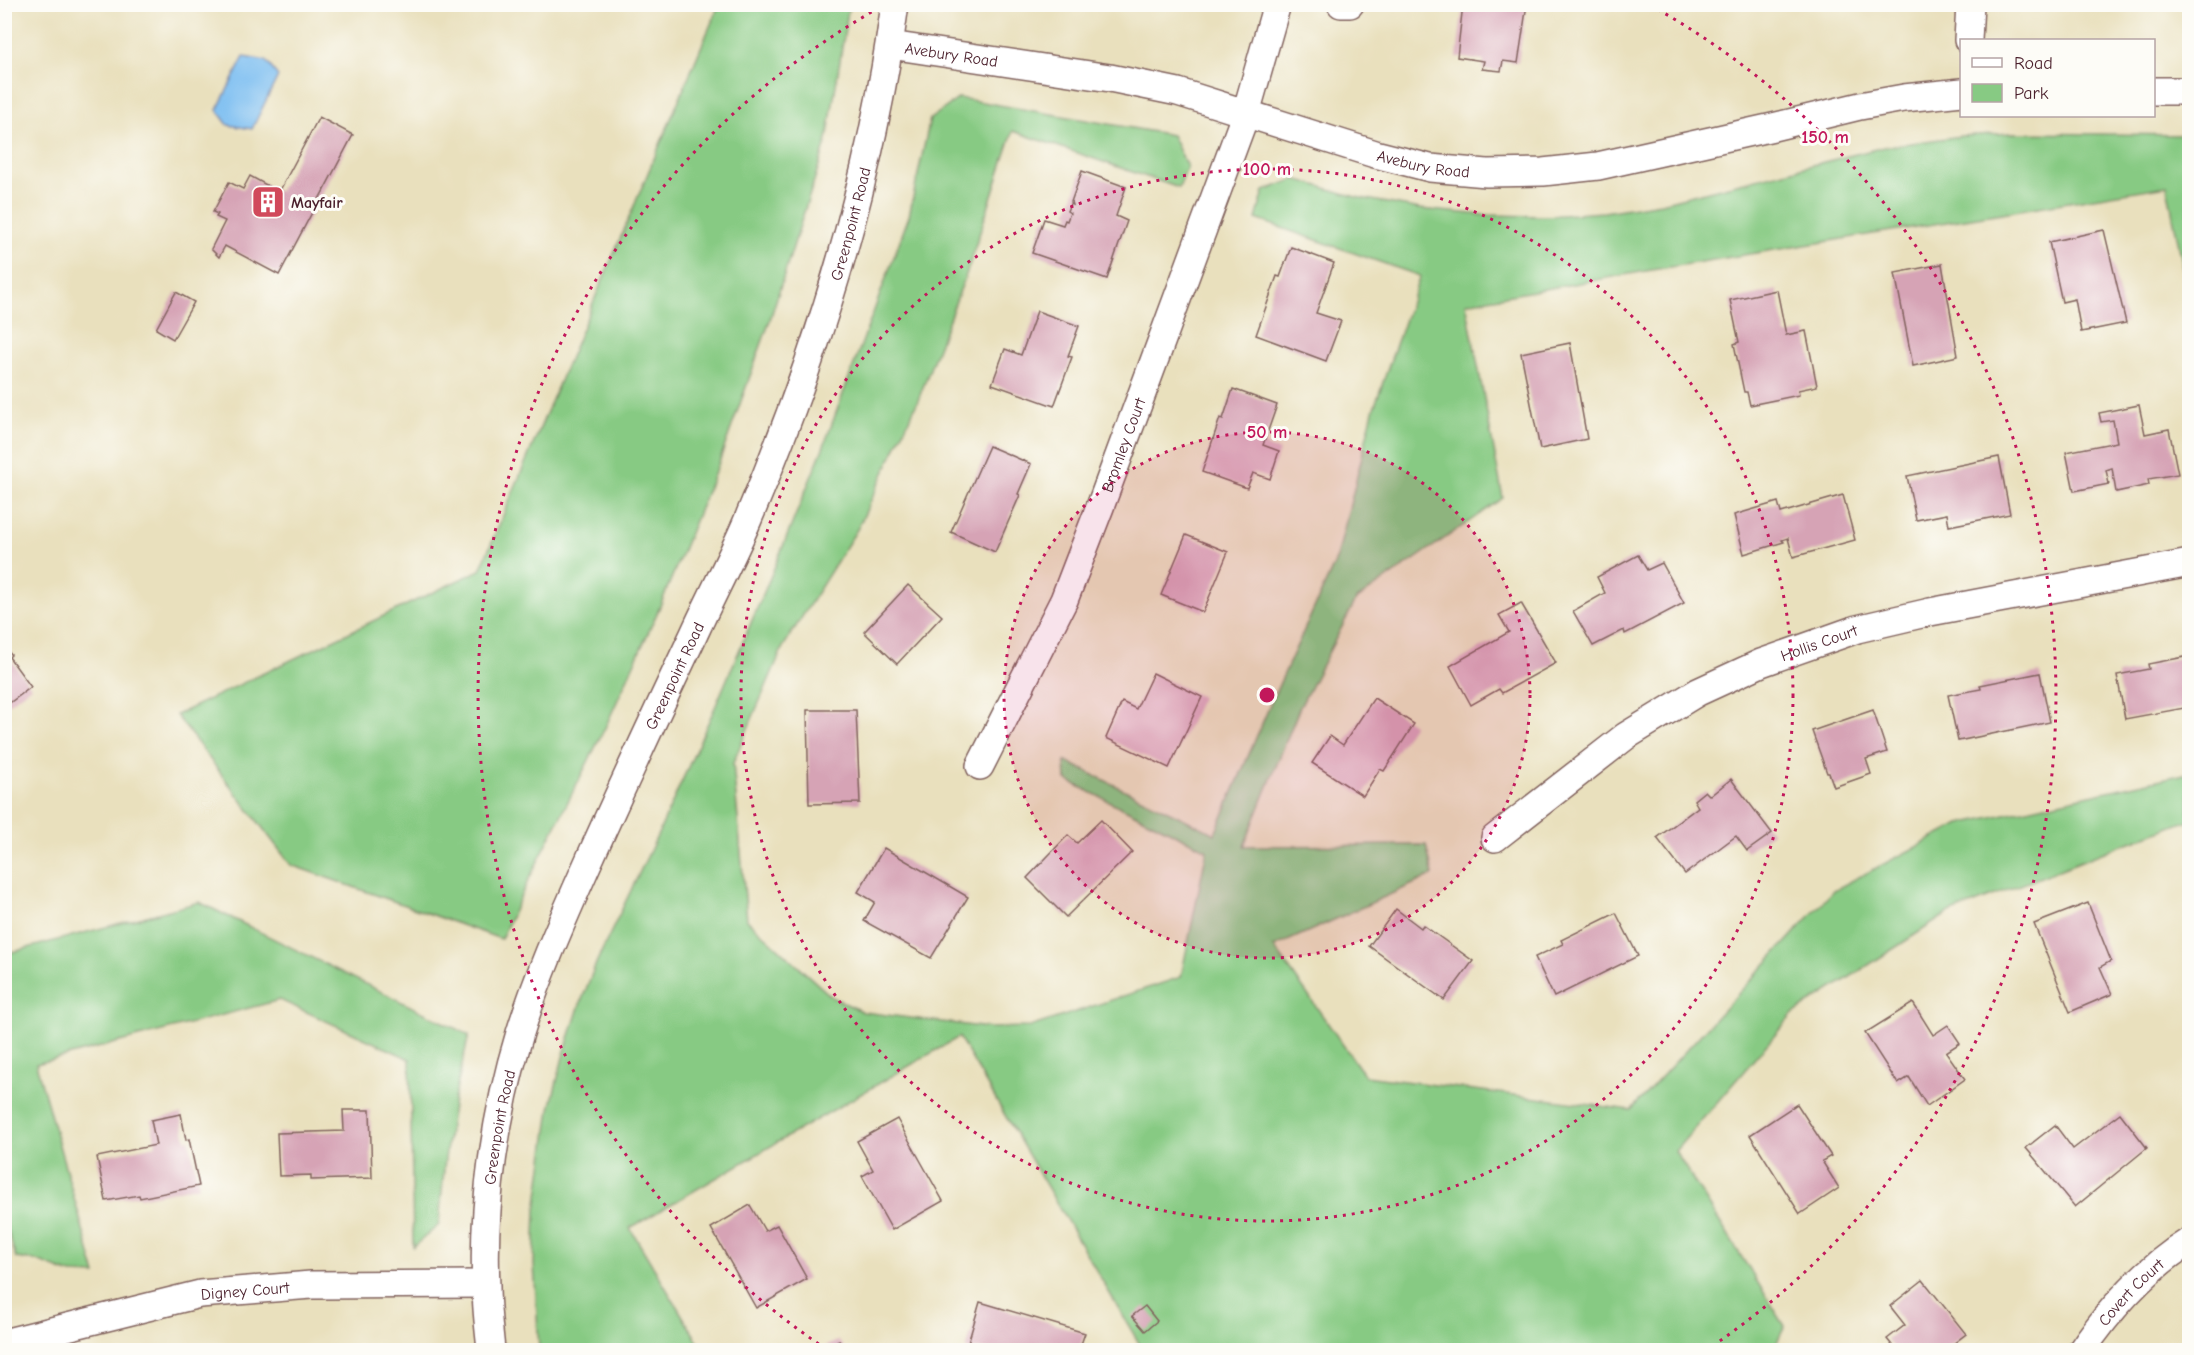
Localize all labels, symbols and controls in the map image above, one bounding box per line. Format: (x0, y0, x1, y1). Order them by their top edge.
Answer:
street label: Avebury Road (903, 39, 999, 71)
legend (1960, 39, 2155, 117)
text: Road (2014, 53, 2053, 74)
text: Park (2014, 83, 2049, 104)
text: 150 m (1801, 127, 1849, 148)
street label: Avebury Road (1375, 147, 1470, 181)
text: 100 m (1243, 159, 1291, 180)
street label: Greenpoint Road (827, 166, 875, 283)
building icon: Mayfair (250, 184, 286, 220)
place label: Mayfair (291, 194, 343, 212)
street label: Bromley Court (1098, 395, 1150, 495)
text: 50 m (1247, 422, 1287, 443)
street label: Greenpoint Road (642, 620, 708, 733)
street label: Hollis Court (1778, 621, 1860, 665)
centre of rings (1257, 685, 1277, 705)
street label: Greenpoint Road (481, 1068, 519, 1186)
street label: Covert Court (2095, 1255, 2168, 1330)
street label: Digney Court (200, 1279, 291, 1304)

